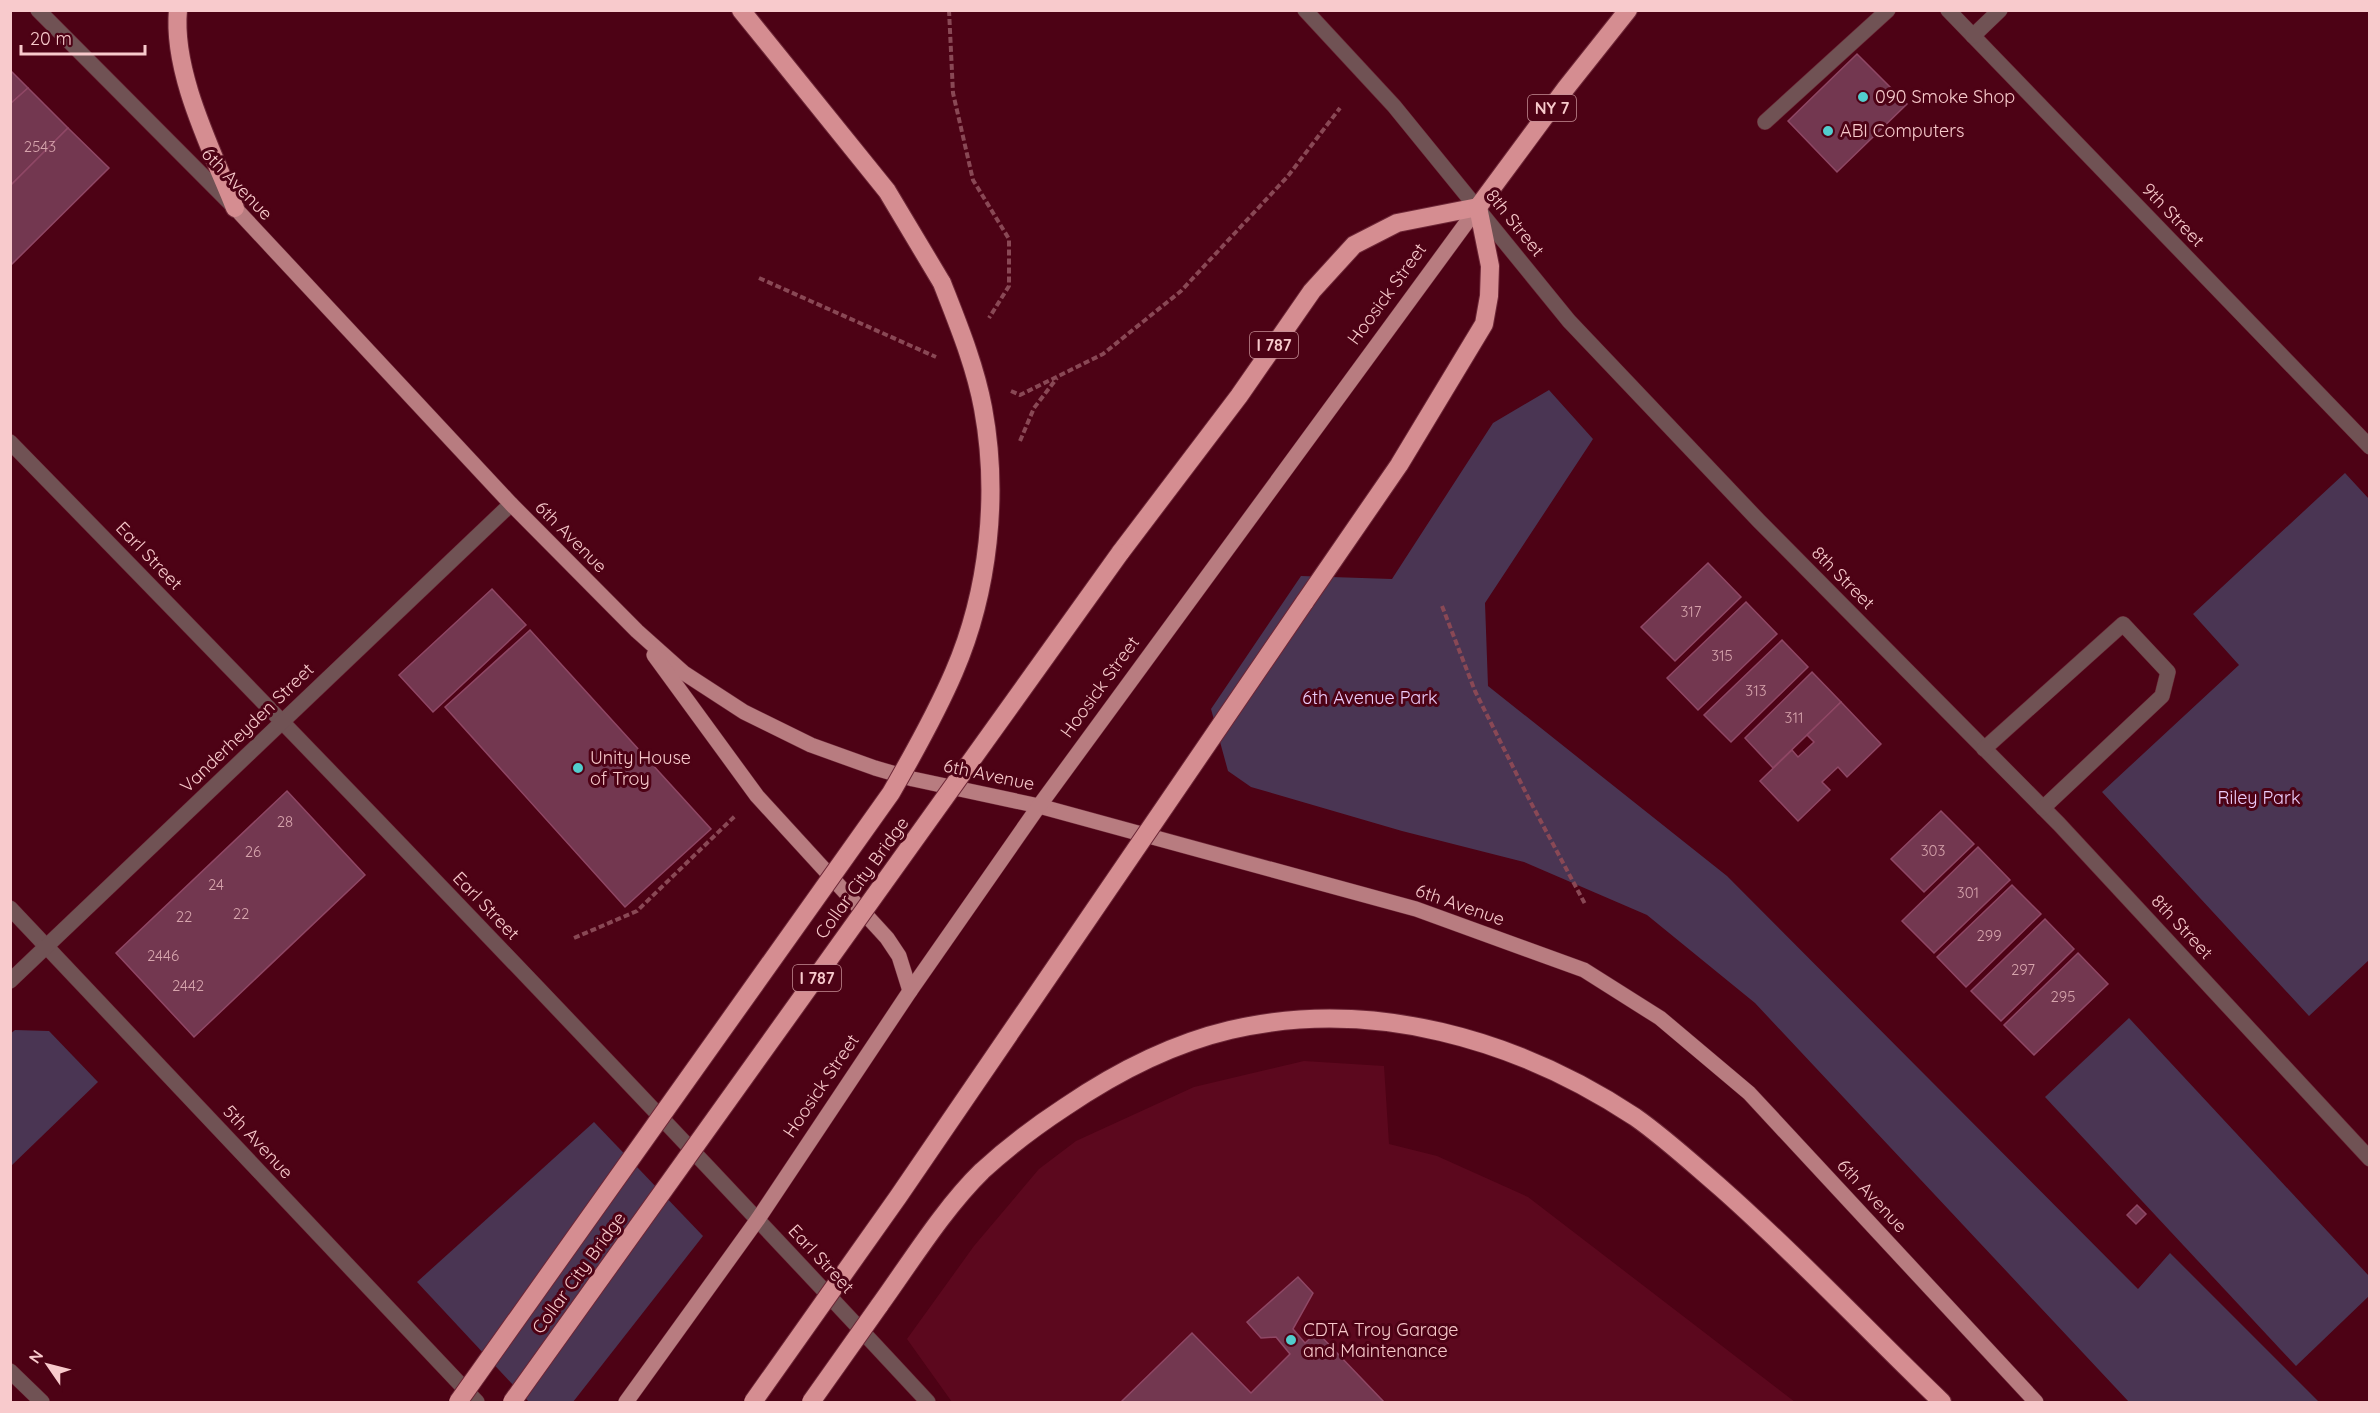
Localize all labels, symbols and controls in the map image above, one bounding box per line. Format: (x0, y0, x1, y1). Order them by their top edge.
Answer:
scale bar (21, 18, 146, 56)
text: 20 m (30, 27, 72, 50)
place label: 090 Smoke Shop (1875, 85, 2015, 108)
marker: 090 Smoke Shop (1856, 90, 1870, 104)
road number: NY 7 (1528, 95, 1576, 121)
place label: ABI Computers (1840, 119, 1965, 142)
marker: ABI Computers (1821, 124, 1835, 138)
house number: 2543 (24, 137, 56, 156)
street label: 6th Avenue (197, 142, 278, 225)
street label: 9th Street (2137, 178, 2210, 252)
street label: 8th Street (1481, 184, 1550, 261)
street label: Hoosick Street (1342, 238, 1431, 349)
road number: I 787 (1250, 332, 1298, 358)
street label: 6th Avenue (531, 496, 612, 577)
street label: Earl Street (111, 517, 188, 595)
street label: 8th Street (1807, 541, 1880, 614)
house number: 317 (1680, 602, 1702, 621)
street label: Hoosick Street (1055, 631, 1144, 742)
house number: 315 (1711, 646, 1733, 665)
street label: Vanderheyden Street (175, 658, 318, 797)
house number: 313 (1745, 681, 1767, 700)
park label: 6th Avenue Park (1302, 686, 1438, 709)
house number: 311 (1785, 708, 1803, 727)
place label: Unity House of Troy (590, 746, 691, 790)
street label: 6th Avenue (941, 754, 1037, 795)
marker: Unity House of Troy (571, 761, 585, 775)
park label: Riley Park (2217, 786, 2301, 809)
house number: 28 (277, 812, 293, 831)
street label: Collar City Bridge (810, 812, 913, 943)
house number: 303 (1921, 841, 1945, 860)
house number: 26 (245, 842, 261, 861)
street label: Earl Street (448, 867, 525, 945)
house number: 24 (208, 875, 224, 894)
street label: 6th Avenue (1413, 879, 1508, 930)
house number: 301 (1957, 883, 1979, 902)
street label: 8th Street (2147, 890, 2218, 964)
house number: 22 (233, 904, 249, 923)
house number: 22 (176, 907, 192, 926)
house number: 299 (1976, 926, 2002, 945)
house number: 2446 (147, 946, 179, 965)
house number: 297 (2011, 960, 2035, 979)
road number: I 787 (793, 965, 841, 991)
house number: 2442 (172, 976, 204, 995)
house number: 295 (2051, 987, 2075, 1006)
street label: Hoosick Street (777, 1030, 864, 1142)
street label: 5th Avenue (218, 1100, 298, 1183)
street label: 6th Avenue (1832, 1154, 1912, 1237)
street label: Collar City Bridge (527, 1207, 630, 1338)
street label: Earl Street (784, 1219, 859, 1298)
place label: CDTA Troy Garage and Maintenance (1303, 1318, 1459, 1362)
marker: CDTA Troy Garage and Maintenance (1284, 1333, 1298, 1347)
north arrow (18, 1335, 78, 1395)
text: N (24, 1346, 47, 1367)

